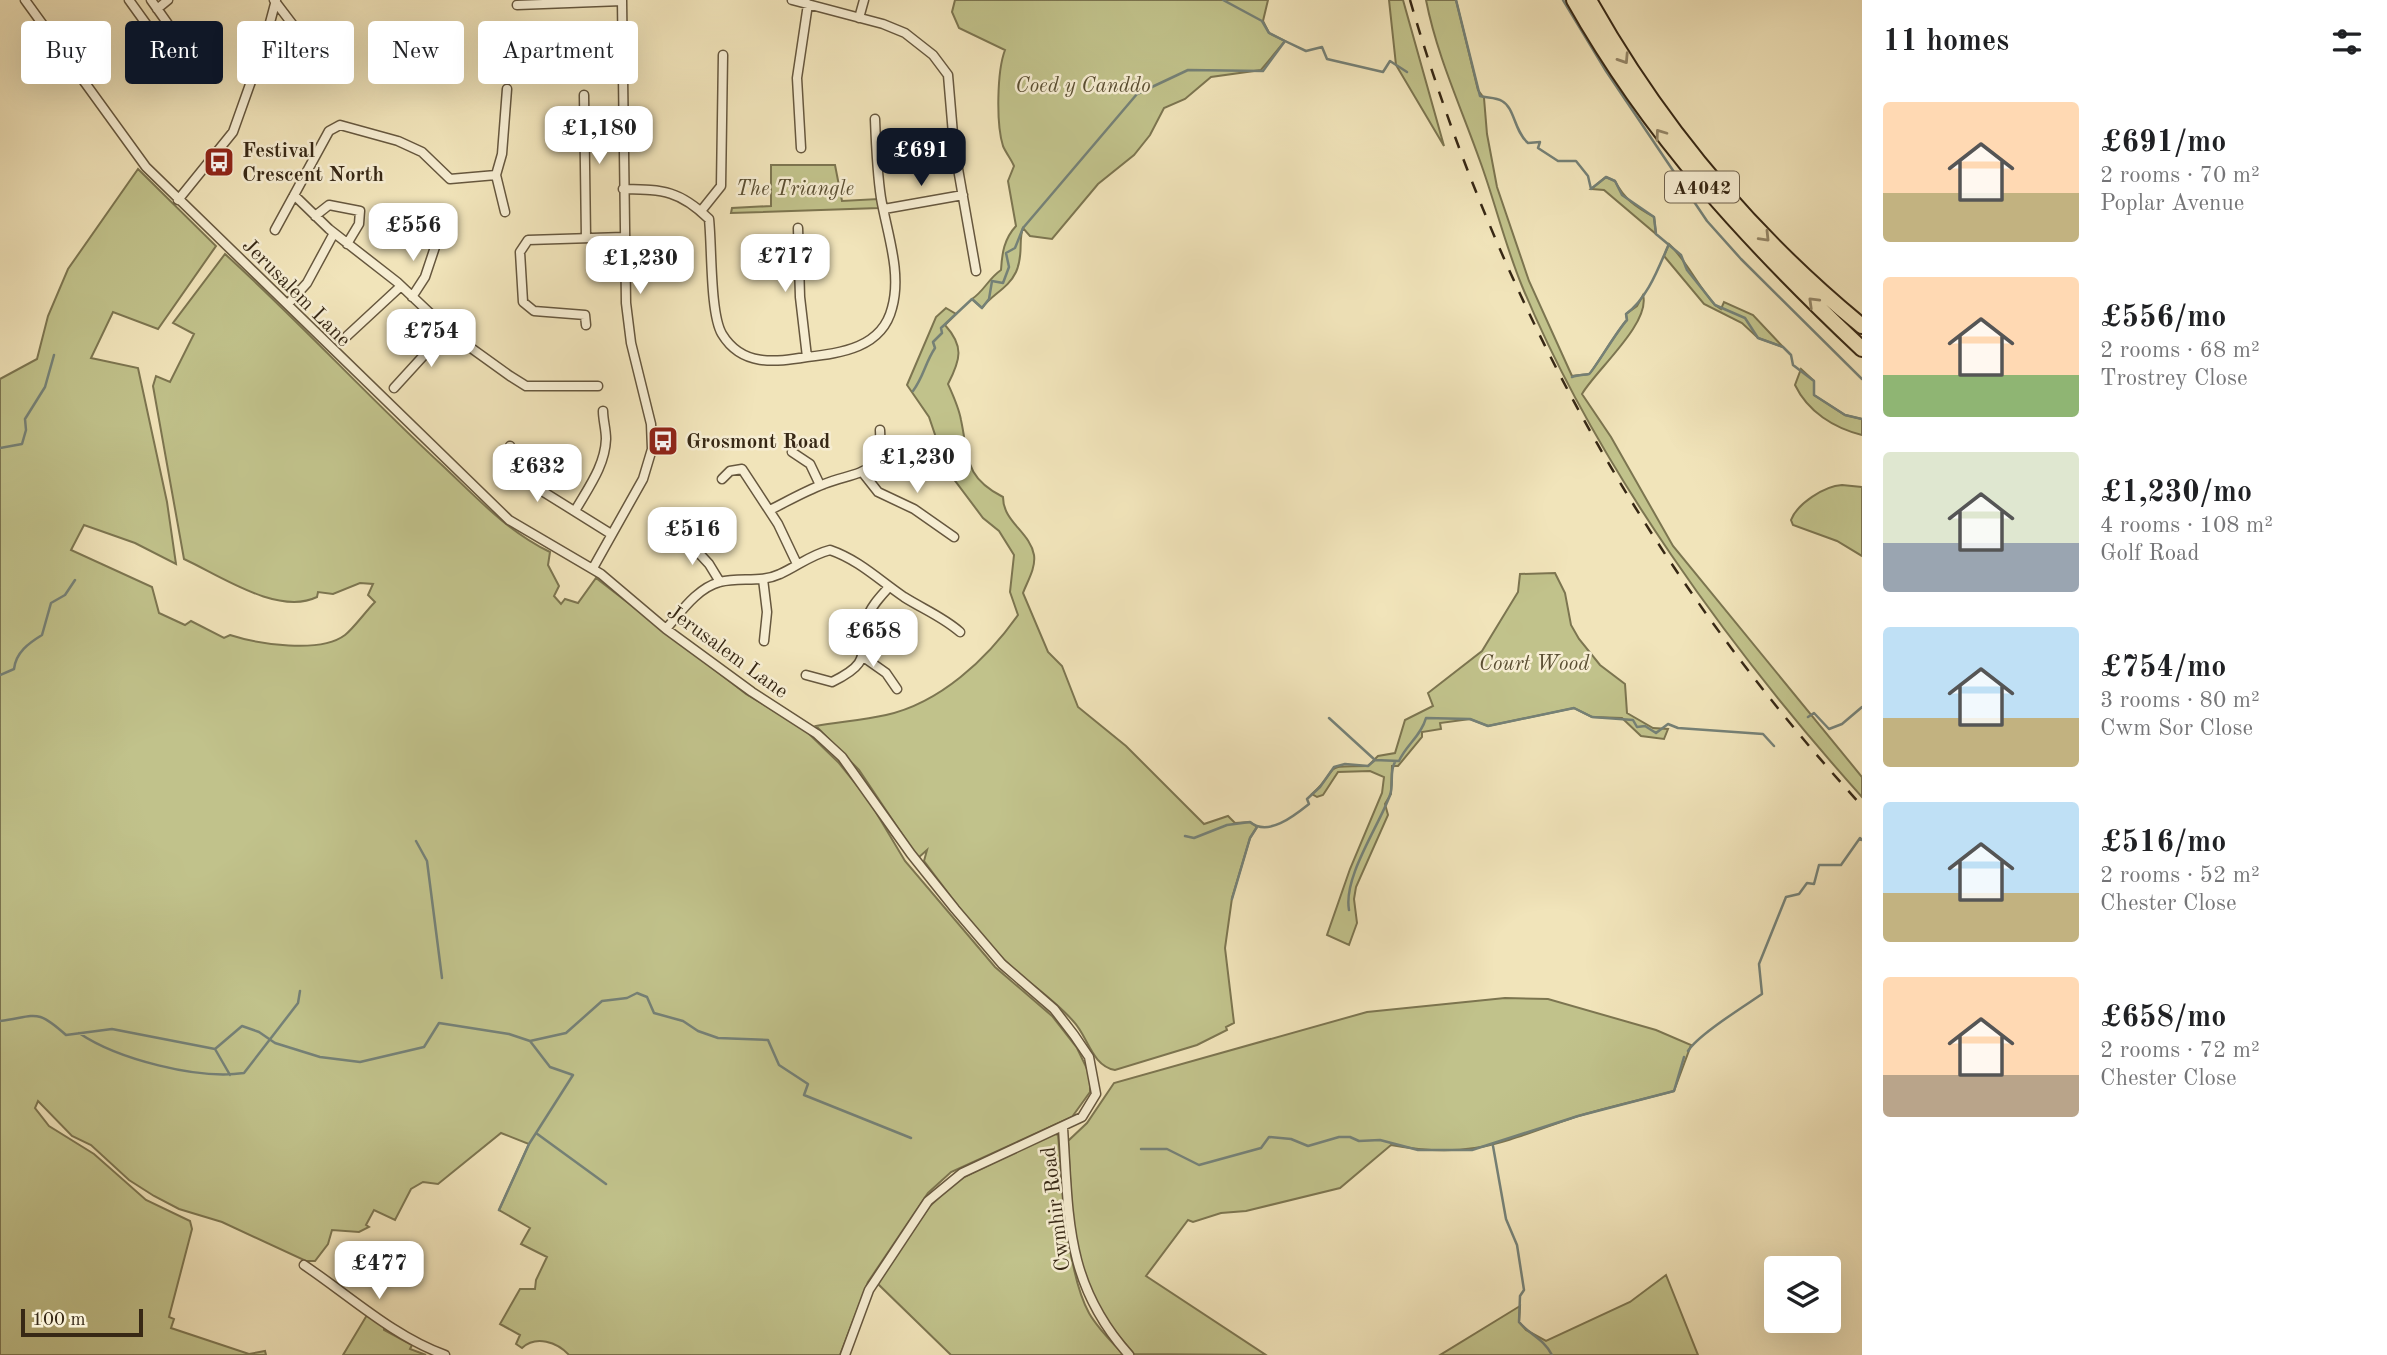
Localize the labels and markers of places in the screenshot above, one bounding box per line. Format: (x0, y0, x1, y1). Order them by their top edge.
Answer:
pin: £1,180 (542, 106, 656, 166)
pin: £691 (880, 128, 962, 188)
place label: Festival Crescent North (242, 141, 384, 186)
bus stop icon: Festival Crescent North (202, 145, 236, 179)
pin: £556 (372, 204, 454, 263)
pin: £717 (744, 234, 826, 294)
pin: £1,230 (583, 236, 697, 296)
pin: £754 (390, 310, 472, 369)
bus stop icon: Grosmont Road (646, 424, 680, 458)
place label: Grosmont Road (686, 432, 830, 453)
pin: £1,230 (860, 435, 974, 495)
pin: £632 (496, 444, 578, 504)
pin: £516 (651, 508, 733, 567)
pin: £658 (832, 610, 914, 669)
pin: £477 (338, 1242, 420, 1301)

